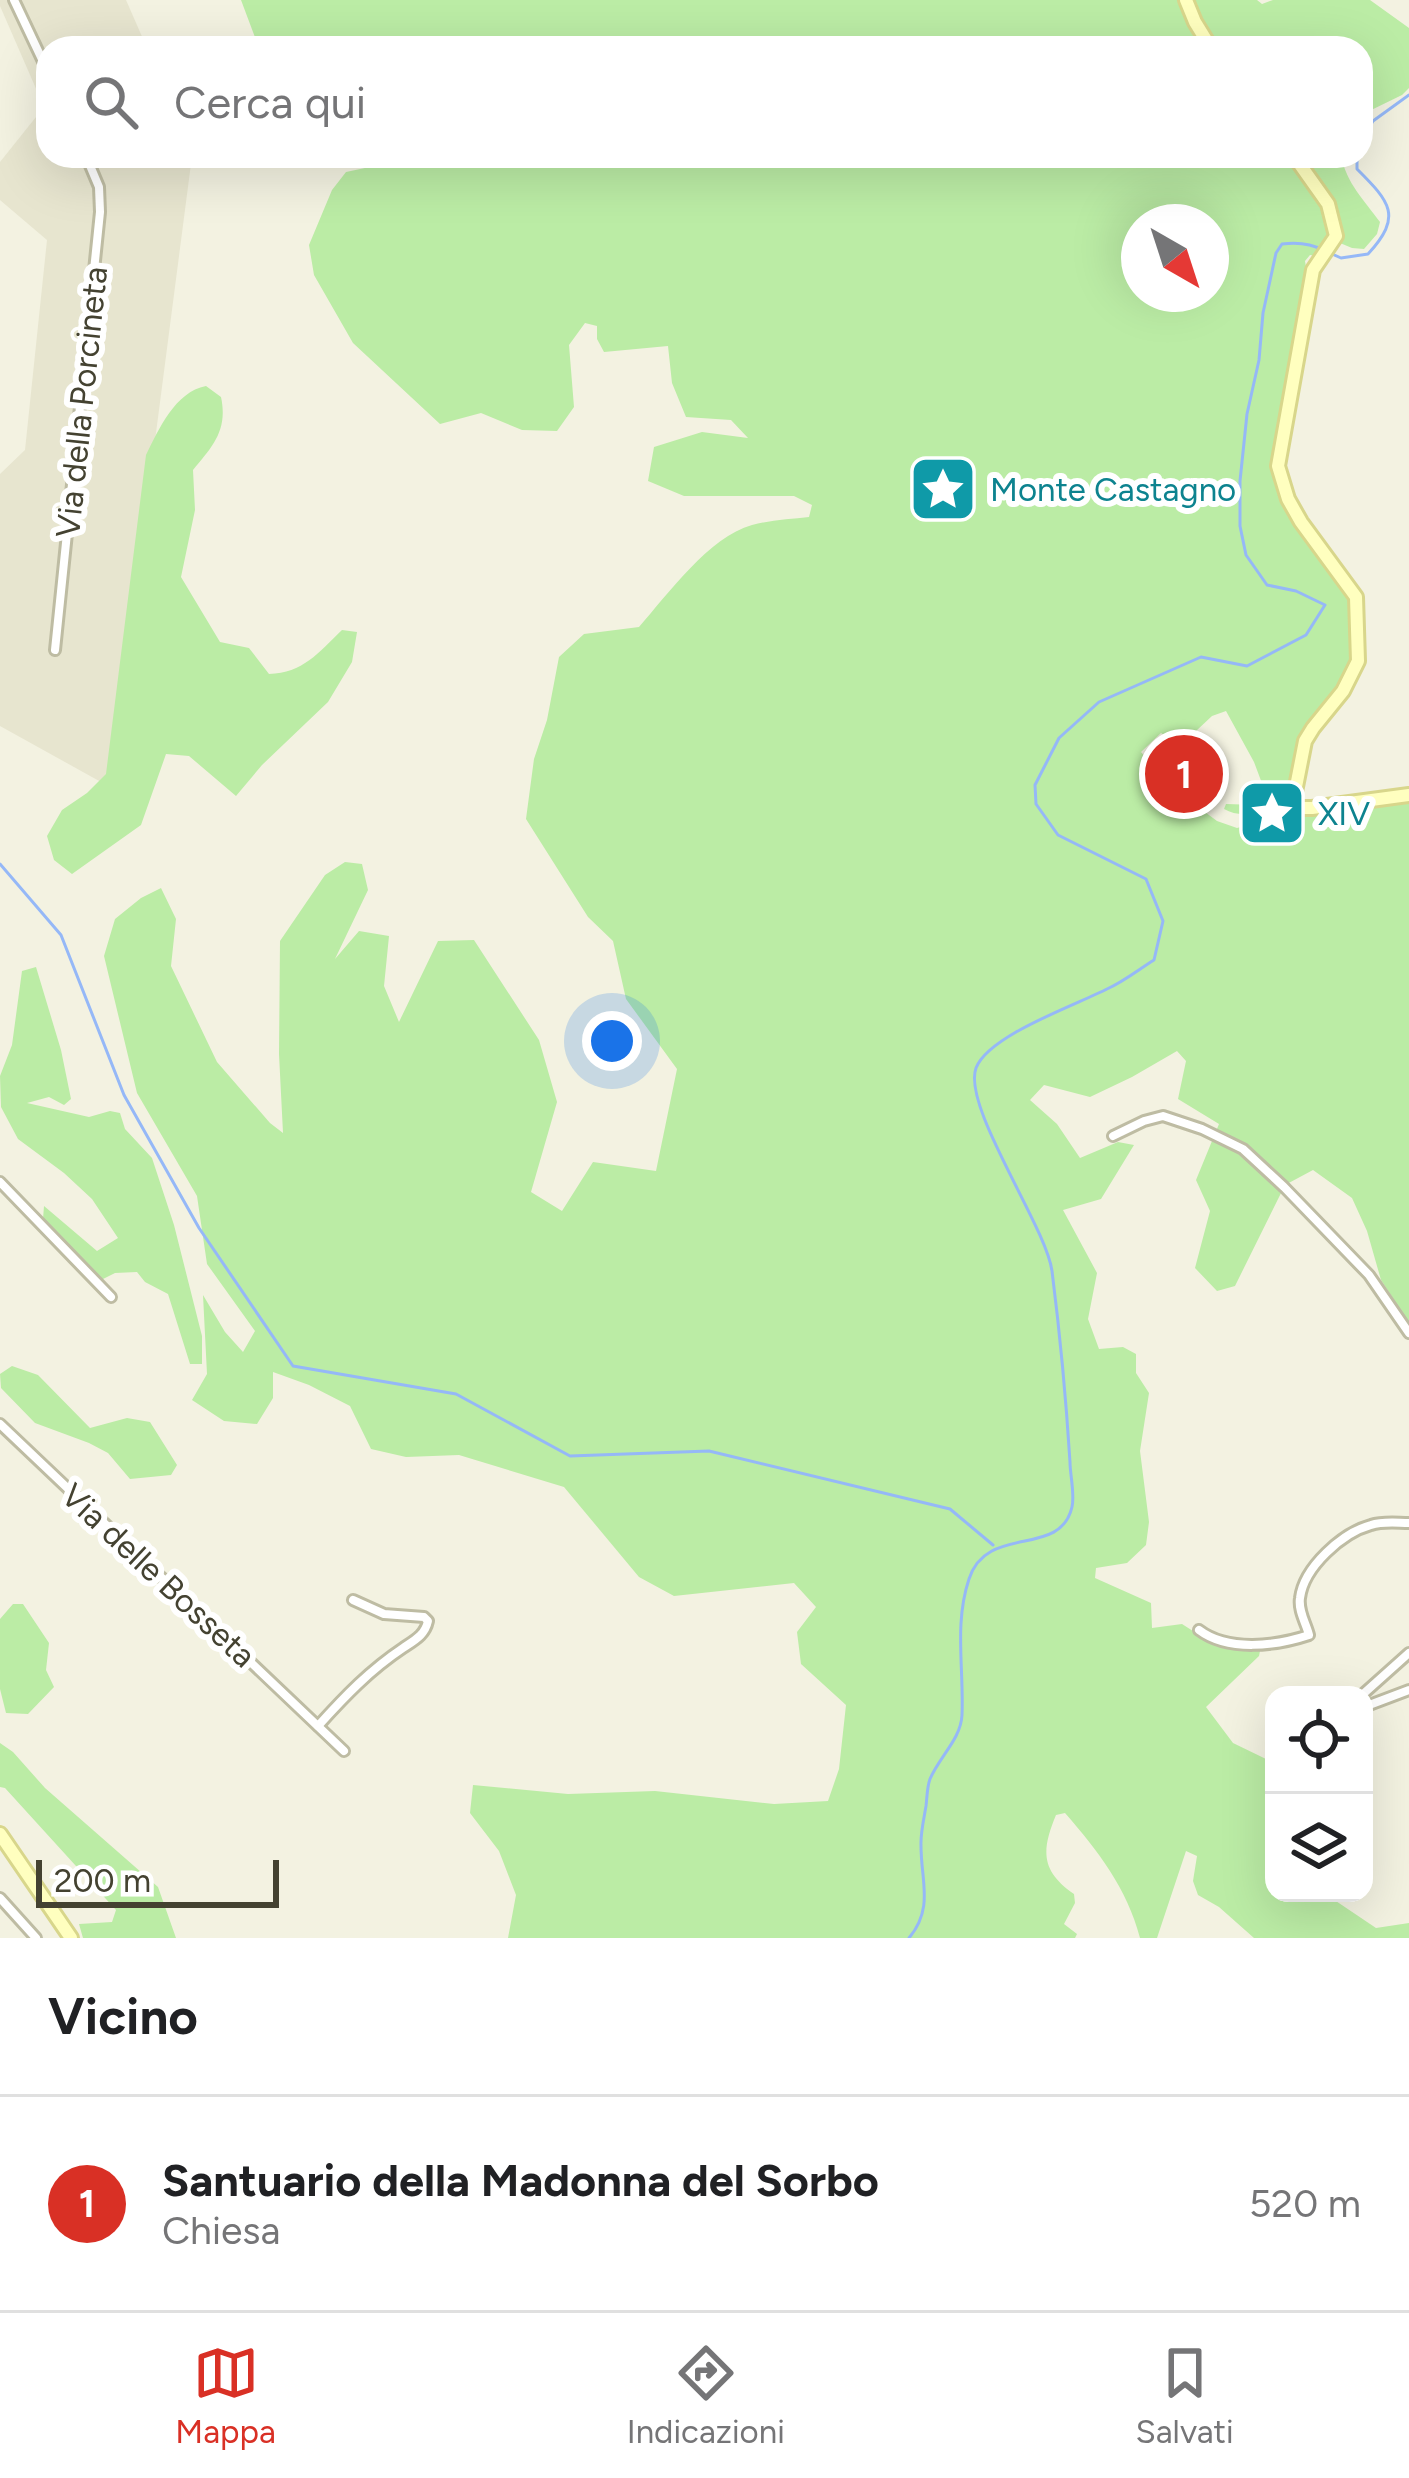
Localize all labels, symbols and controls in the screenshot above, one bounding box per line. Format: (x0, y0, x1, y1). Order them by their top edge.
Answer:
search box (36, 36, 1373, 168)
icon: search (78, 69, 144, 135)
text: Cerca qui (174, 75, 366, 129)
north arrow (1121, 204, 1229, 312)
street label: Via della Porcineta (48, 264, 115, 540)
place icon: Monte Castagno (908, 454, 978, 524)
place label: Monte Castagno (990, 470, 1236, 509)
pin: 1 (1145, 729, 1223, 819)
place icon: XIV (1237, 778, 1307, 848)
place label: XIV (1318, 794, 1370, 833)
your location (582, 1011, 642, 1071)
street label: Via delle Bosseta (54, 1476, 264, 1675)
map controls (1265, 1686, 1373, 1902)
button: locate (1265, 1686, 1373, 1794)
button: layers (1265, 1794, 1373, 1902)
scale bar (36, 1854, 279, 1907)
text: 200 m (54, 1861, 151, 1900)
text: Vicino (48, 1986, 198, 2047)
text: Santuario della Madonna del Sorbo (162, 2153, 879, 2207)
text: 1 (79, 2180, 95, 2227)
text: 520 m (1249, 2180, 1361, 2227)
text: Chiesa (162, 2207, 280, 2254)
tab: Mappa (175, 2340, 276, 2451)
tab: Indicazioni (627, 2340, 785, 2451)
tab: Salvati (1136, 2340, 1234, 2451)

